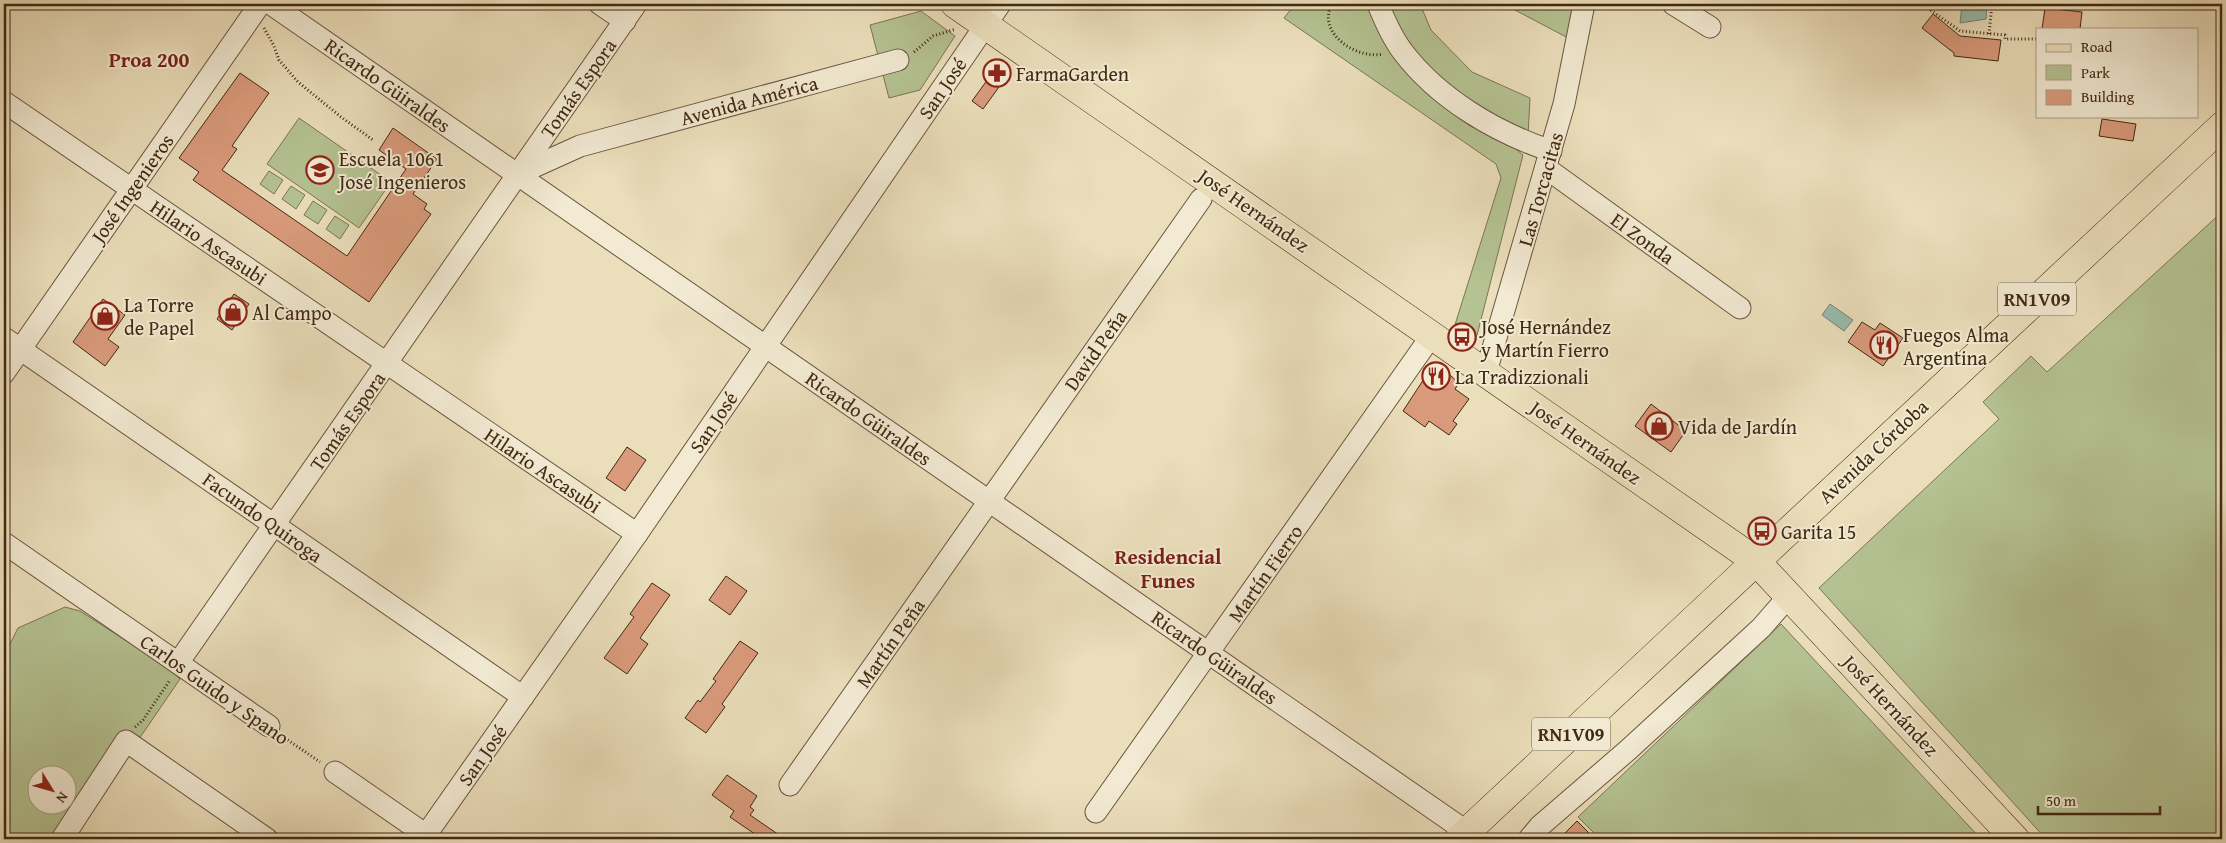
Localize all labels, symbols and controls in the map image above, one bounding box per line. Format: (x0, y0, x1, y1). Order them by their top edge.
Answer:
legend (2036, 28, 2198, 118)
street label: Ricardo Güiraldes (319, 31, 457, 139)
street label: Tomás Espora (533, 32, 623, 144)
text: Road (2081, 36, 2112, 57)
district label: Proa 200 (109, 44, 189, 75)
street label: San José (911, 51, 973, 125)
pharmacy icon: FarmaGarden (982, 58, 1012, 88)
place label: FarmaGarden (1016, 59, 1129, 88)
text: Park (2081, 62, 2110, 83)
street label: Avenida América (677, 68, 822, 132)
text: Building (2081, 86, 2135, 107)
street label: José Ingenieros (82, 128, 180, 251)
street label: Las Torcacitas (1510, 129, 1570, 249)
place label: Escuela 1061 José Ingenieros (336, 144, 466, 196)
school or university icon: Escuela 1061 José Ingenieros (305, 155, 335, 185)
street label: José Hernández (1190, 159, 1316, 259)
street label: Hilario Ascasubi (145, 192, 274, 292)
street label: El Zonda (1605, 205, 1681, 271)
road number: RN1V09 (1998, 282, 2076, 316)
place label: La Torre de Papel (124, 290, 195, 342)
shop icon: Al Campo (218, 297, 248, 327)
place label: Al Campo (252, 298, 332, 327)
shop icon: La Torre de Papel (90, 301, 120, 331)
street label: David Peña (1057, 303, 1134, 396)
place label: José Hernández y Martín Fierro (1478, 312, 1611, 364)
place label: Fuegos Alma Argentina (1903, 320, 2010, 372)
bus stop icon: José Hernández y Martín Fierro (1447, 322, 1477, 352)
restaurant icon: Fuegos Alma Argentina (1869, 330, 1899, 360)
restaurant icon: La Tradizzionali (1421, 361, 1451, 391)
place label: La Tradizzionali (1455, 362, 1589, 391)
street label: Ricardo Güiraldes (800, 364, 938, 472)
street label: Tomás Espora (302, 365, 392, 477)
street label: San José (682, 385, 744, 459)
street label: José Hernández (1522, 391, 1648, 491)
street label: Avenida Córdoba (1811, 392, 1935, 510)
shop icon: Vida de Jardín (1644, 411, 1674, 441)
place label: Vida de Jardín (1678, 412, 1797, 441)
street label: Hilario Ascasubi (479, 420, 608, 520)
street label: Facundo Quiroga (197, 465, 329, 570)
bus stop icon: Garita 15 (1747, 516, 1777, 546)
place label: Garita 15 (1781, 517, 1856, 546)
street label: Martín Fierro (1221, 518, 1309, 628)
district label: Residencial Funes (1114, 541, 1222, 596)
street label: Martín Peña (849, 592, 932, 694)
street label: Ricardo Güiraldes (1146, 603, 1284, 711)
street label: Carlos Guido y Spano (135, 627, 295, 751)
street label: José Hernández (1834, 645, 1946, 763)
road number: RN1V09 (1532, 718, 1610, 751)
street label: San José (450, 719, 514, 791)
north arrow (28, 766, 78, 816)
scale bar (2038, 783, 2161, 815)
text: N (51, 788, 73, 808)
text: 50 m (2046, 790, 2077, 811)

